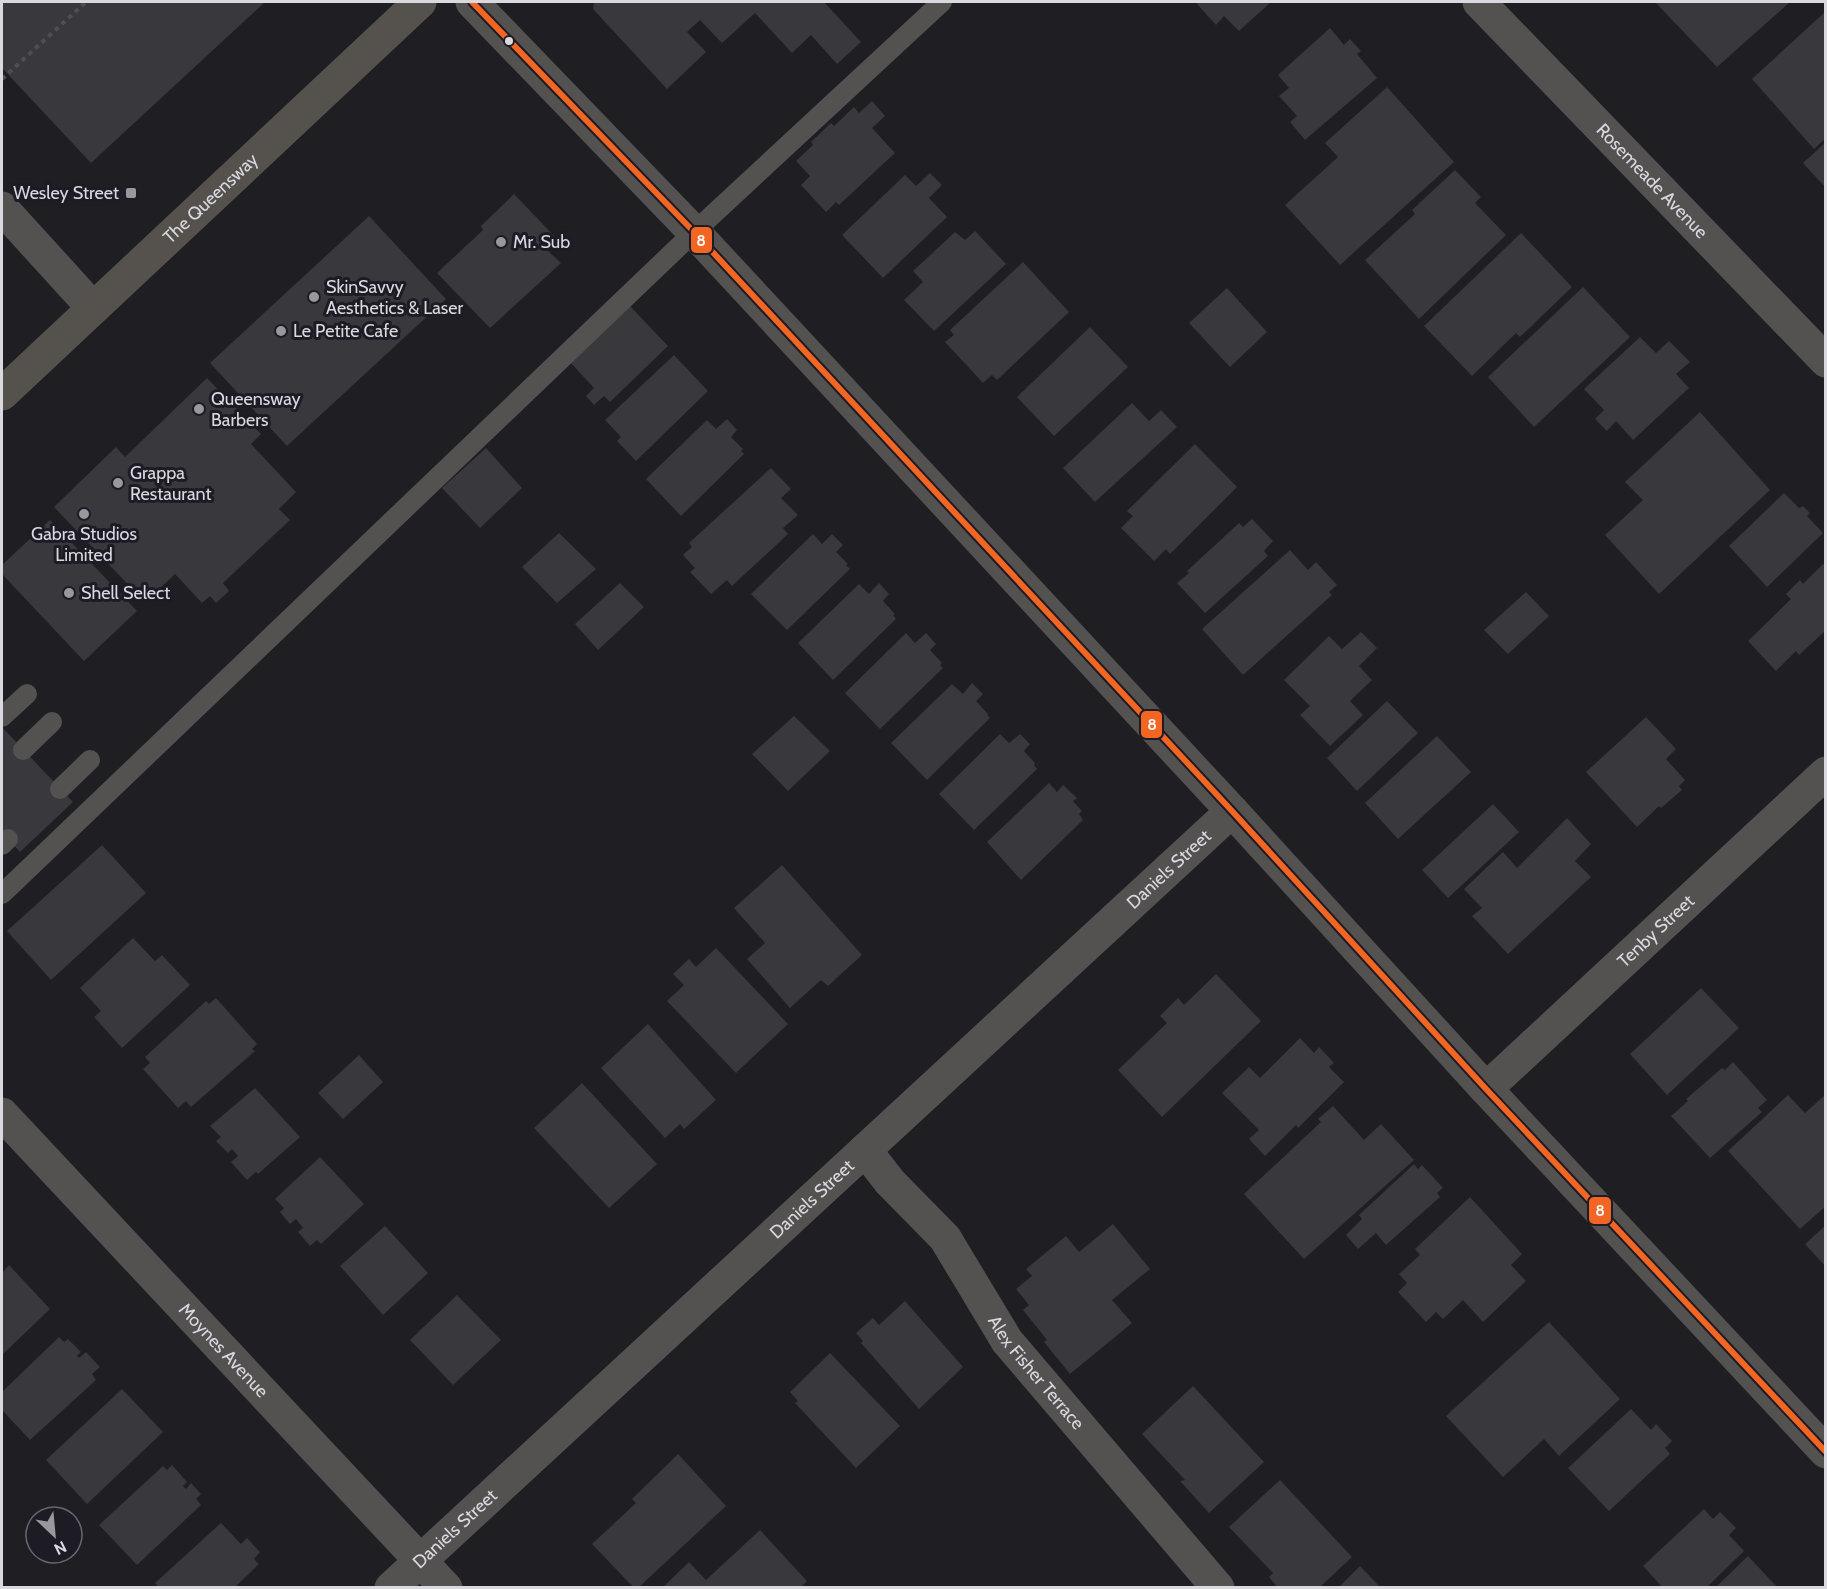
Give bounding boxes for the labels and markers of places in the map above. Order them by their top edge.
unlabelled marker [503,35,515,47]
place label: Wesley Street [13,182,119,204]
marker: Wesley Street [124,186,138,200]
place label: Mr. Sub [513,231,570,253]
marker: Mr. Sub [494,235,508,249]
place label: SkinSavvy Aesthetics & Laser [326,276,464,319]
marker: SkinSavvy Aesthetics & Laser [307,290,321,304]
place label: Le Petite Cafe [293,320,398,342]
marker: Le Petite Cafe [274,324,288,338]
place label: Queensway Barbers [211,388,301,431]
marker: Queensway Barbers [192,402,206,416]
place label: Grappa Restaurant [130,462,212,505]
marker: Grappa Restaurant [111,476,125,490]
marker: Gabra Studios Limited [77,507,91,521]
place label: Gabra Studios Limited [31,523,137,566]
place label: Shell Select [81,582,170,604]
marker: Shell Select [62,586,76,600]

